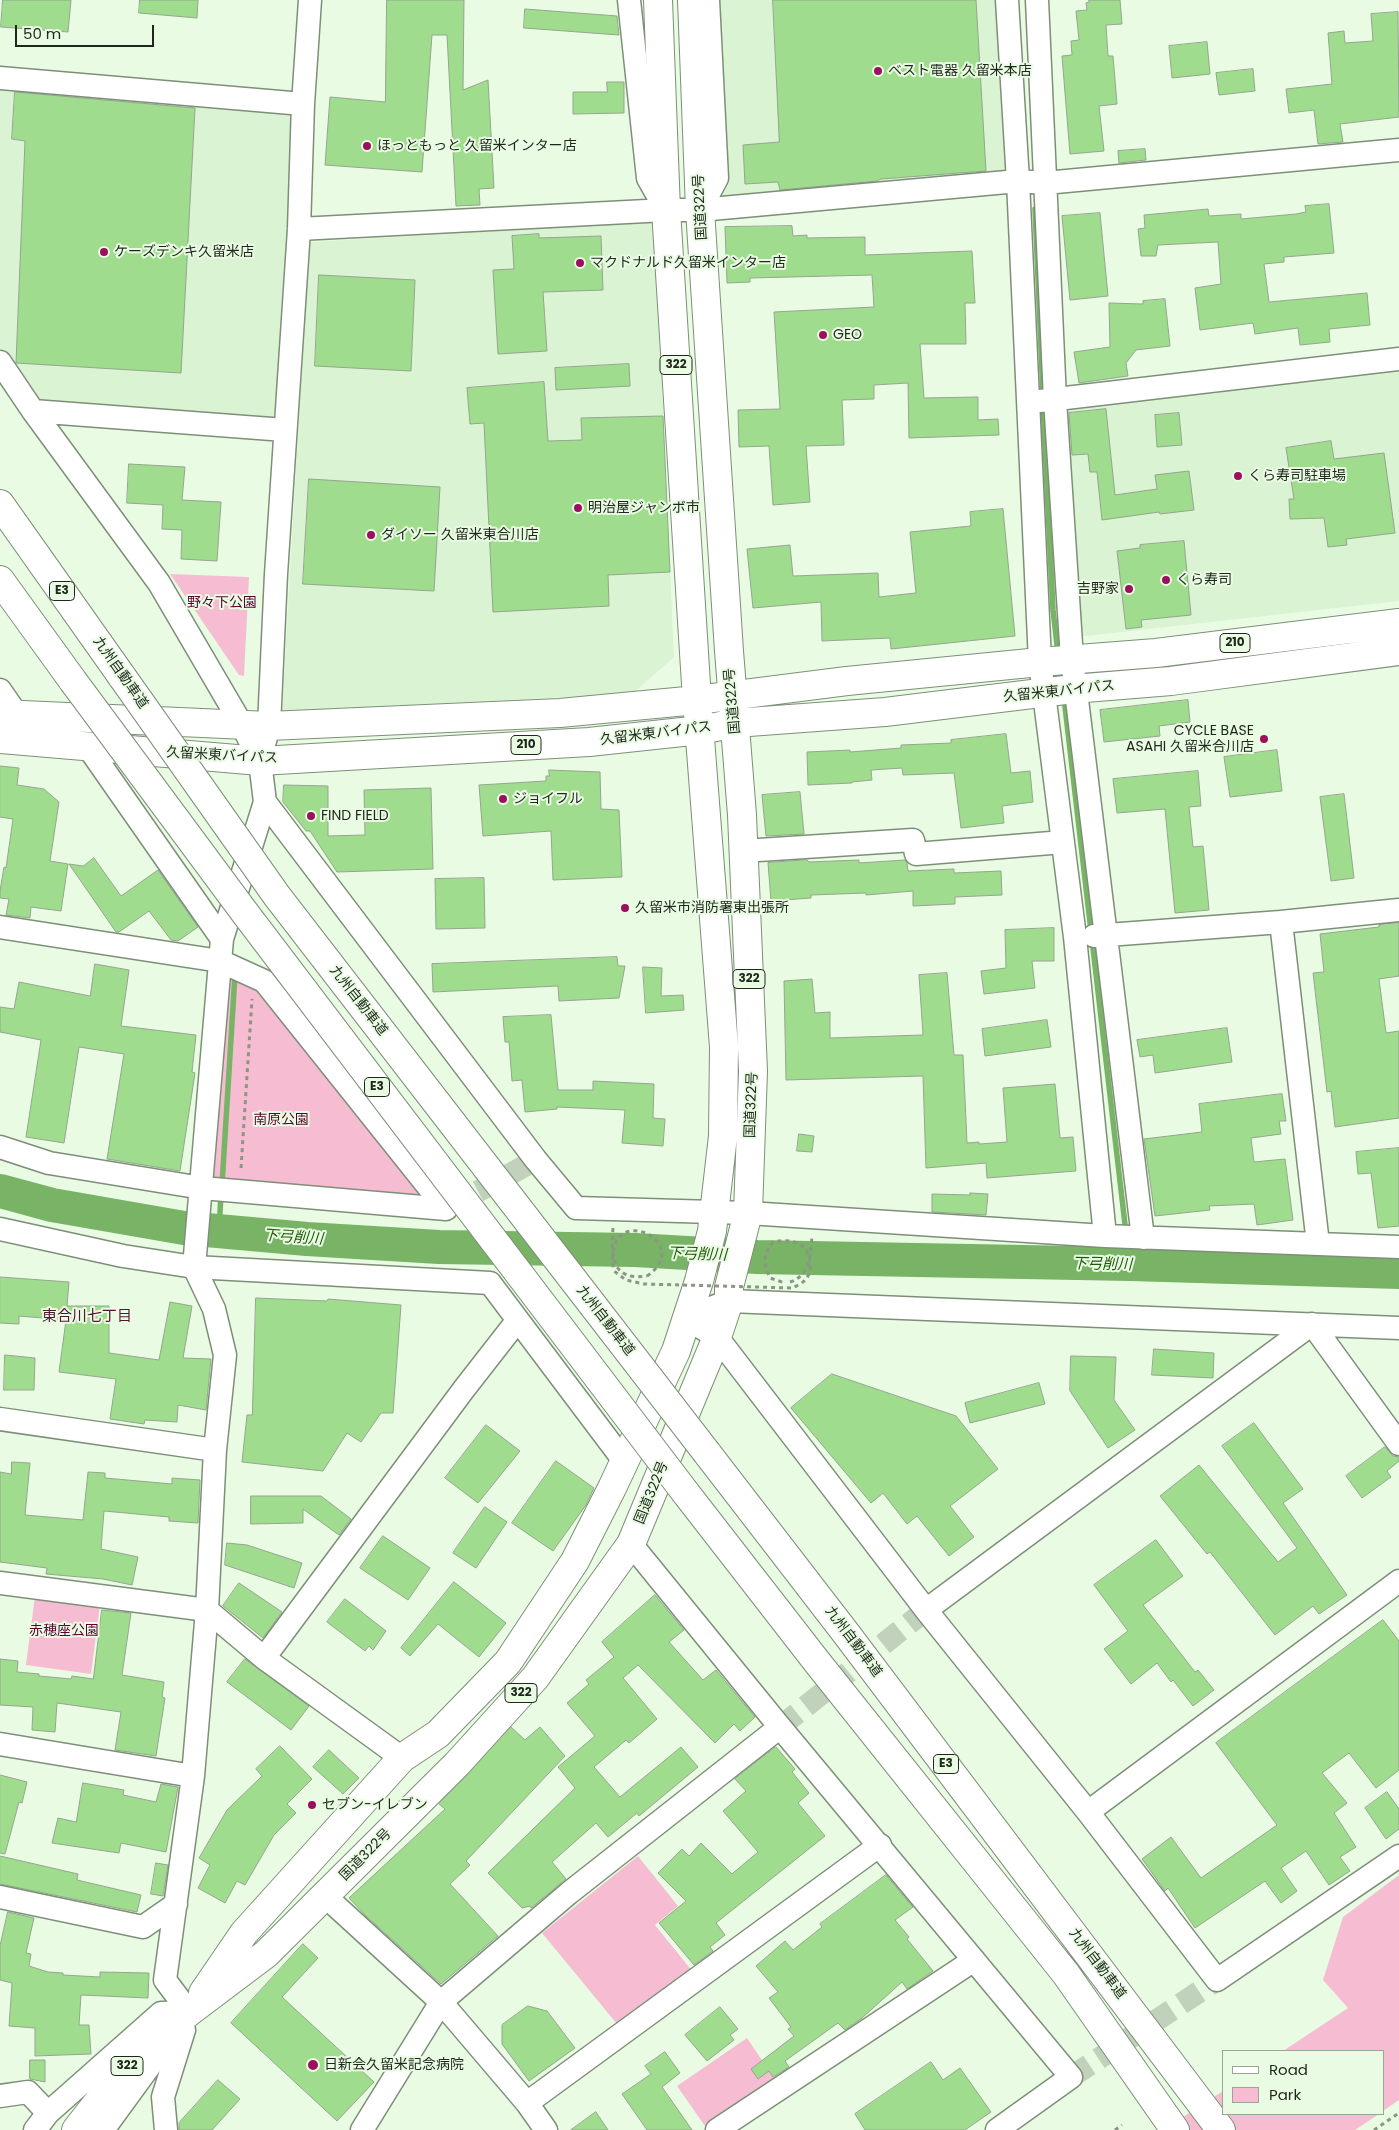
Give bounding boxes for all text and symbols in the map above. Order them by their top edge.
scale bar [18,15,156,47]
text: 50 m [23,23,61,44]
place label: ベスト電器 久留米本店 [888,63,1032,79]
marker: ベスト電器 久留米本店 [872,65,884,77]
place label: ほっともっと 久留米インター店 [377,138,577,154]
marker: ほっともっと 久留米インター店 [361,140,373,152]
street label: 国道322号 [691,173,711,241]
place label: ケーズデンキ久留米店 [114,244,254,260]
marker: ケーズデンキ久留米店 [98,246,110,258]
place label: マクドナルド久留米インター店 [590,255,786,271]
marker: マクドナルド久留米インター店 [574,257,586,269]
place label: GEO [833,327,862,343]
marker: GEO [817,329,829,341]
road number: 322 [660,356,692,374]
place label: くら寿司駐車場 [1248,468,1346,484]
marker: くら寿司駐車場 [1232,470,1244,482]
place label: 明治屋ジャンボ市 [588,500,700,516]
marker: 明治屋ジャンボ市 [572,502,584,514]
place label: ダイソー 久留米東合川店 [381,527,539,543]
marker: ダイソー 久留米東合川店 [365,529,377,541]
place label: くら寿司 [1176,572,1232,588]
marker: くら寿司 [1160,574,1172,586]
place label: 吉野家 [1077,581,1119,597]
road number: E3 [50,582,74,600]
marker: 吉野家 [1123,583,1135,595]
park label: 野々下公園 [187,595,257,611]
street label: 九州自動車道 [89,634,151,712]
road number: 210 [1220,634,1250,652]
street label: 国道322号 [722,667,744,735]
street label: 久留米東バイパス [1002,678,1116,706]
street label: 久留米東バイパス [599,719,713,749]
place label: CYCLE BASE ASAHI 久留米合川店 [1126,723,1254,756]
marker: CYCLE BASE ASAHI 久留米合川店 [1258,733,1270,745]
road number: 210 [511,736,541,754]
street label: 久留米東バイパス [166,745,278,767]
place label: ジョイフル [513,791,583,807]
marker: ジョイフル [497,793,509,805]
place label: FIND FIELD [321,808,389,824]
marker: FIND FIELD [305,810,317,822]
place label: 久留米市消防署東出張所 [635,900,789,916]
marker: 久留米市消防署東出張所 [619,902,631,914]
street label: 九州自動車道 [326,963,390,1039]
road number: 322 [733,970,765,989]
street label: 国道322号 [742,1072,762,1138]
road number: E3 [364,1078,390,1096]
park label: 南原公園 [253,1112,309,1128]
water label: 下弓削川 [262,1227,324,1249]
water label: 下弓削川 [667,1245,727,1265]
water label: 下弓削川 [1072,1255,1132,1275]
street label: 九州自動車道 [573,1283,637,1359]
district label: 東合川七丁目 [42,1308,132,1326]
street label: 国道322号 [632,1459,672,1527]
street label: 九州自動車道 [821,1603,885,1681]
park label: 赤穂座公園 [29,1623,99,1639]
road number: 322 [505,1684,537,1702]
road number: E3 [934,1755,958,1774]
place label: セブン-イレブン [322,1797,428,1813]
marker: セブン-イレブン [306,1799,318,1811]
street label: 国道322号 [337,1826,395,1884]
street label: 九州自動車道 [1065,1925,1129,2003]
legend [1222,2050,1384,2115]
road number: 322 [111,2056,143,2076]
place label: 日新会久留米記念病院 [324,2057,464,2073]
marker: 日新会久留米記念病院 [306,2058,320,2072]
text: Road [1269,2059,1308,2080]
text: Park [1269,2084,1301,2105]

